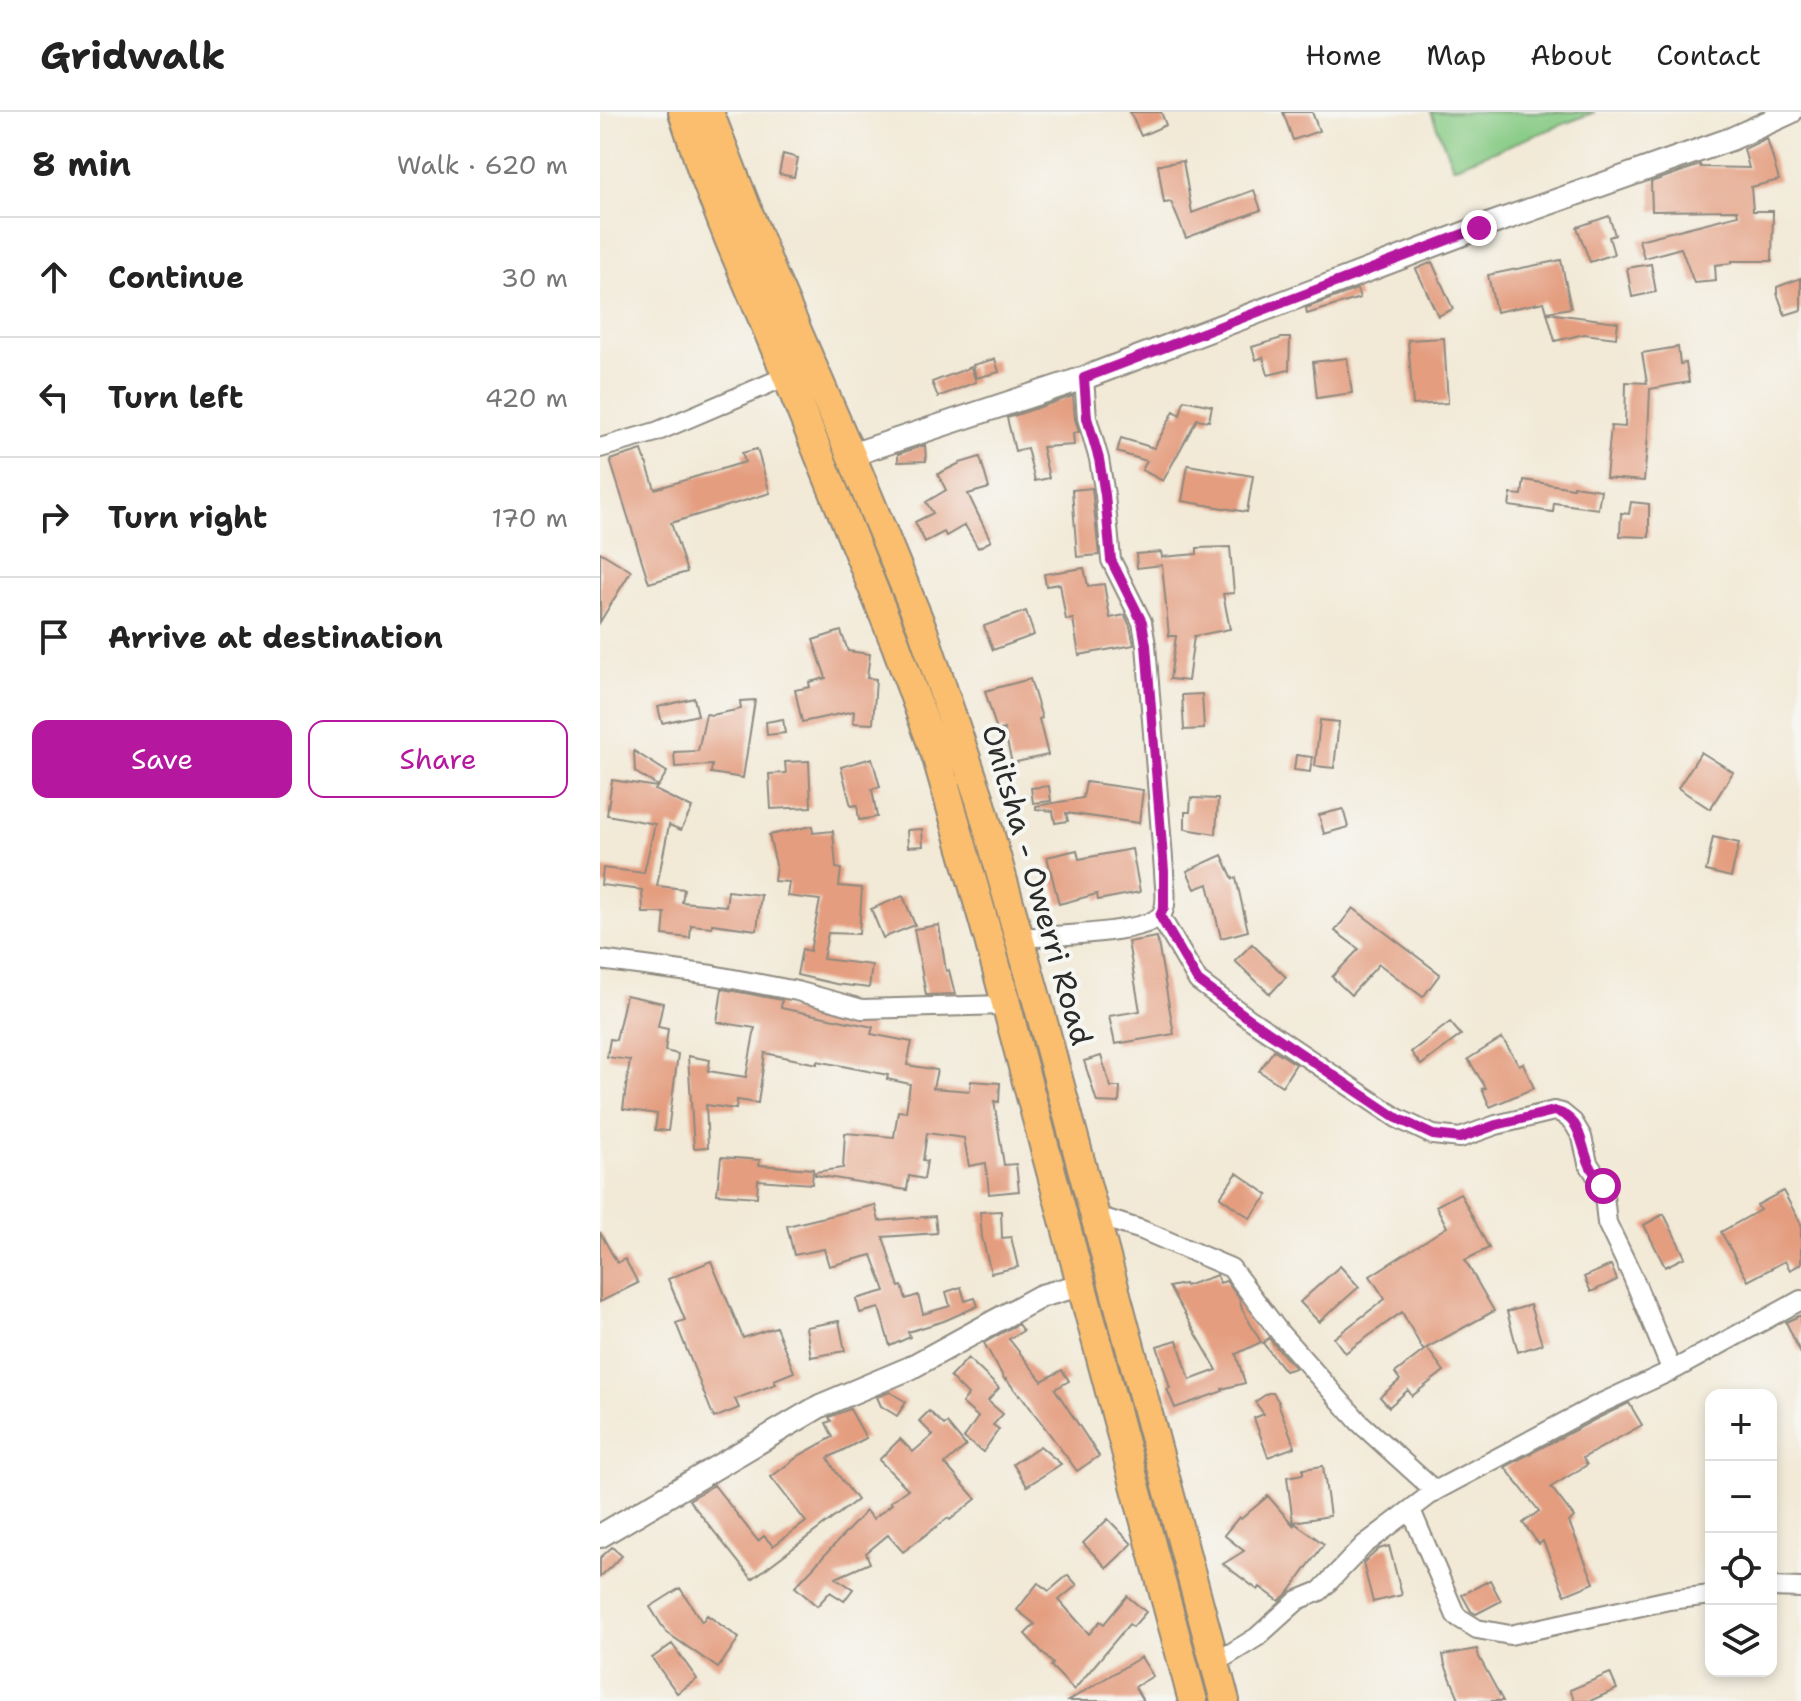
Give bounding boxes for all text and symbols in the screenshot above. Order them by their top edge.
text: Gridwalk [40,30,226,81]
text: Home [1305,36,1382,74]
text: Map [1426,36,1486,74]
text: About [1530,36,1612,74]
text: Contact [1656,36,1761,74]
text: 8 min [32,141,131,187]
text: Walk · 620 m [397,147,568,182]
route end [1461,210,1497,246]
icon: ahead [32,255,76,299]
text: Continue [108,257,244,298]
text: 30 m [501,260,568,295]
icon: left [32,375,76,419]
text: Turn left [108,377,243,418]
text: 420 m [485,380,568,415]
icon: right [32,495,76,539]
text: Turn right [108,497,267,538]
text: 170 m [491,500,568,535]
icon: arrive [32,615,76,659]
text: Arrive at destination [108,617,443,658]
button: Save [32,720,292,798]
button: Share [308,720,568,798]
street label: Onitsha - Owerri Road [972,720,1103,1050]
route start [1585,1168,1621,1204]
map controls [1705,1389,1777,1677]
button: + [1705,1389,1777,1461]
button: − [1705,1461,1777,1533]
button: locate [1705,1533,1777,1605]
button: layers [1705,1605,1777,1677]

